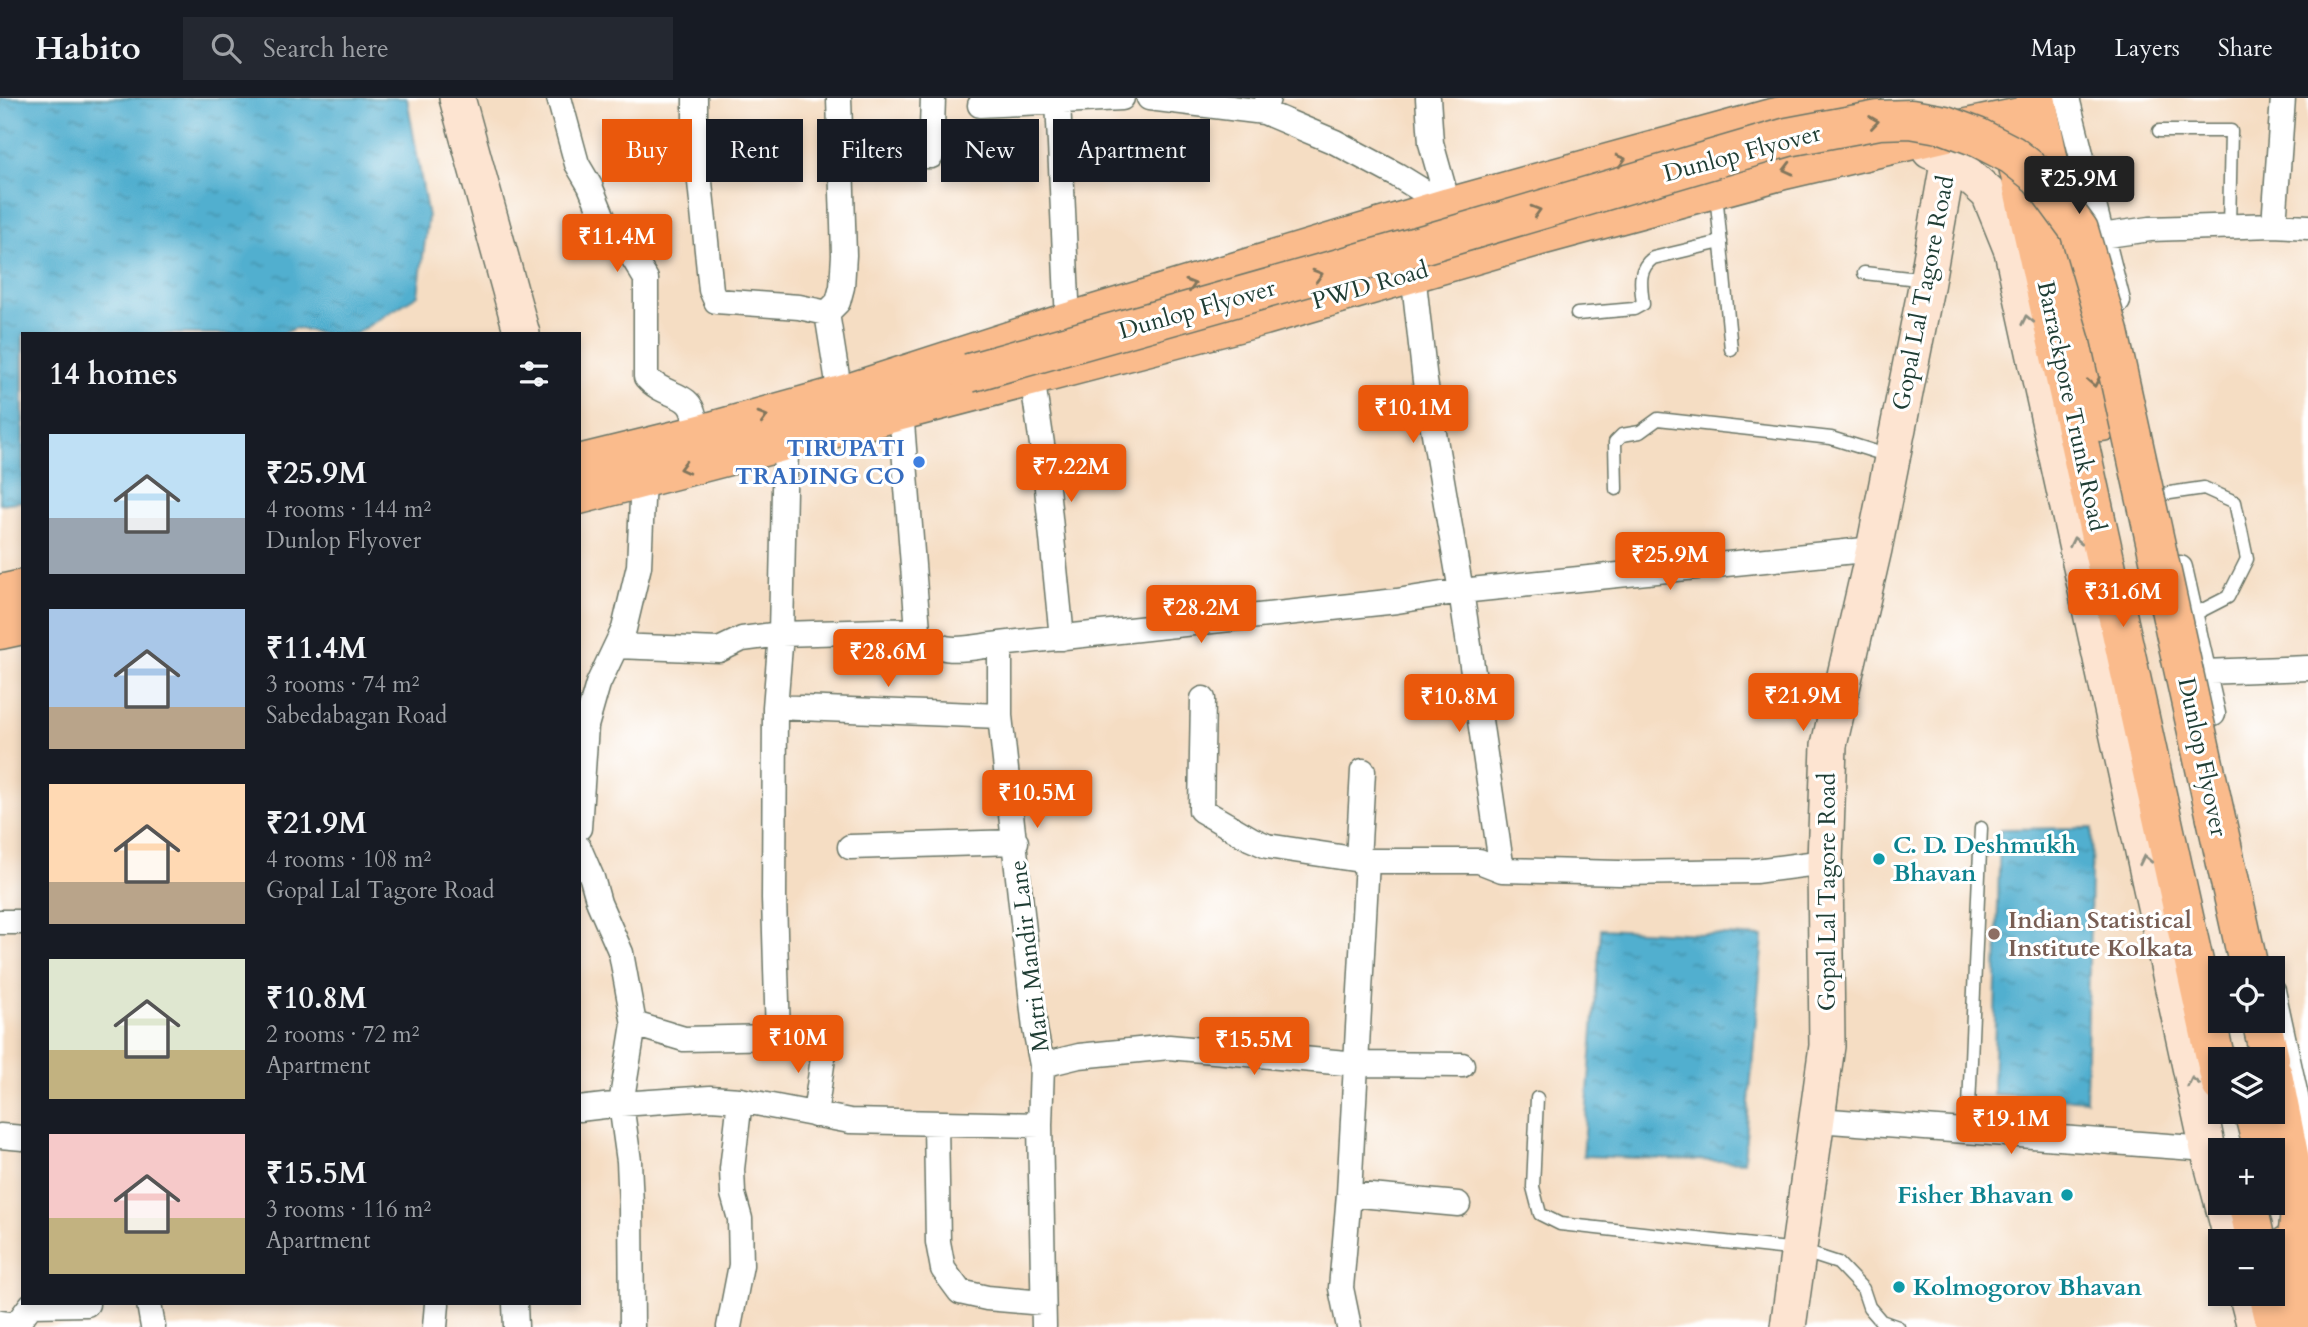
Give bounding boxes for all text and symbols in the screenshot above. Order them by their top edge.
search box [183,17,673,80]
text: Habito [35,26,141,71]
icon: search [207,29,245,67]
text: Search here [263,31,389,66]
text: Map [2031,32,2077,65]
text: Layers [2115,32,2180,65]
text: Share [2218,32,2273,65]
one-way arrow [1868,114,1880,129]
street label: Dunlop Flyover [1660,117,1825,190]
chip: Buy [602,119,692,182]
chip: Rent [706,119,803,182]
chip: Filters [817,119,927,182]
chip: New [941,119,1039,182]
chip: Apartment [1053,119,1210,182]
one-way arrow [1615,154,1627,168]
pin: ₹25.9M [2022,156,2136,216]
one-way arrow [1783,161,1795,175]
text: ₹25.9M [2040,163,2118,194]
street label: Gopal Lal Tagore Road [1885,173,1962,413]
one-way arrow [1530,205,1542,220]
pin: ₹11.4M [560,214,674,274]
text: ₹11.4M [578,221,656,252]
street label: PWD Road [1308,253,1432,318]
one-way arrow [1312,268,1324,283]
street label: Dunlop Flyover [1115,271,1280,348]
one-way arrow [1185,278,1197,293]
street label: Barrackpore Trunk Road [2029,278,2114,535]
one-way arrow [2021,314,2035,326]
text: 14 homes [49,354,178,395]
icon: filters [515,355,553,393]
one-way arrow [2086,376,2101,388]
pin: ₹10.1M [1356,386,1470,445]
text: ₹10.1M [1374,392,1452,423]
one-way arrow [757,411,769,425]
place label: TIRUPATI TRADING CO [735,432,905,493]
pin: ₹7.22M [1014,444,1128,504]
text: ₹7.22M [1032,451,1110,482]
text: ₹25.9M [266,453,367,494]
marker: TIRUPATI TRADING CO [911,454,927,470]
one-way arrow [678,460,690,474]
icon: home [105,462,189,546]
text: 4 rooms · 144 m² [266,494,431,525]
text: Dunlop Flyover [266,525,421,556]
pin: ₹25.9M [1613,532,1727,592]
one-way arrow [2069,536,2084,548]
text: ₹25.9M [1631,539,1709,570]
pin: ₹31.6M [2066,570,2180,629]
text: ₹31.6M [2084,576,2162,607]
pin: ₹28.2M [1144,586,1258,645]
text: ₹28.2M [1162,592,1240,623]
text: ₹11.4M [266,628,367,669]
pin: ₹28.6M [831,630,945,689]
text: ₹28.6M [849,636,927,667]
icon: home [105,637,189,721]
text: 3 rooms · 74 m² [266,669,419,700]
pin: ₹10.8M [1402,674,1516,734]
pin: ₹21.9M [1746,674,1860,733]
street label: Dunlop Flyover [2170,675,2236,840]
text: ₹21.9M [1764,680,1842,711]
text: ₹10.8M [1420,681,1498,712]
text: Sabedabagan Road [266,700,447,731]
pin: ₹10.5M [980,770,1094,830]
street label: Gopal Lal Tagore Road [1811,773,1844,1011]
text: ₹10.5M [998,777,1076,808]
text: ₹21.9M [266,803,367,844]
icon: home [105,812,189,896]
place label: C. D. Deshmukh Bhavan [1893,829,2076,890]
text: 4 rooms · 108 m² [266,844,431,875]
marker: C. D. Deshmukh Bhavan [1871,851,1887,867]
one-way arrow [2138,854,2153,866]
street label: Matri Mandir Lane [1001,858,1058,1054]
text: Gopal Lal Tagore Road [266,875,494,906]
place label: Indian Statistical Institute Kolkata [2008,904,2193,965]
marker: Indian Statistical Institute Kolkata [1986,926,2002,942]
map controls [2208,956,2285,1306]
button: locate [2208,956,2285,1033]
text: ₹10.8M [266,978,367,1019]
icon: home [105,987,189,1071]
pin: ₹10M [757,1016,839,1075]
pin: ₹15.5M [1197,1018,1311,1077]
text: 2 rooms · 72 m² [266,1019,419,1050]
text: ₹10M [768,1022,828,1053]
text: ₹15.5M [1215,1024,1293,1055]
button: layers [2208,1047,2285,1124]
text: Apartment [266,1050,370,1081]
one-way arrow [2187,1076,2201,1088]
pin: ₹19.1M [1954,1096,2068,1156]
text: ₹19.1M [1972,1103,2050,1134]
button: + [2208,1138,2285,1215]
text: ₹15.5M [266,1153,367,1194]
icon: home [105,1162,189,1246]
place label: Fisher Bhavan [1897,1179,2054,1212]
marker: Fisher Bhavan [2059,1187,2075,1203]
text: 3 rooms · 116 m² [266,1194,431,1225]
text: Apartment [266,1225,370,1256]
button: − [2208,1229,2285,1306]
place label: Kolmogorov Bhavan [1913,1271,2142,1304]
marker: Kolmogorov Bhavan [1891,1279,1907,1295]

